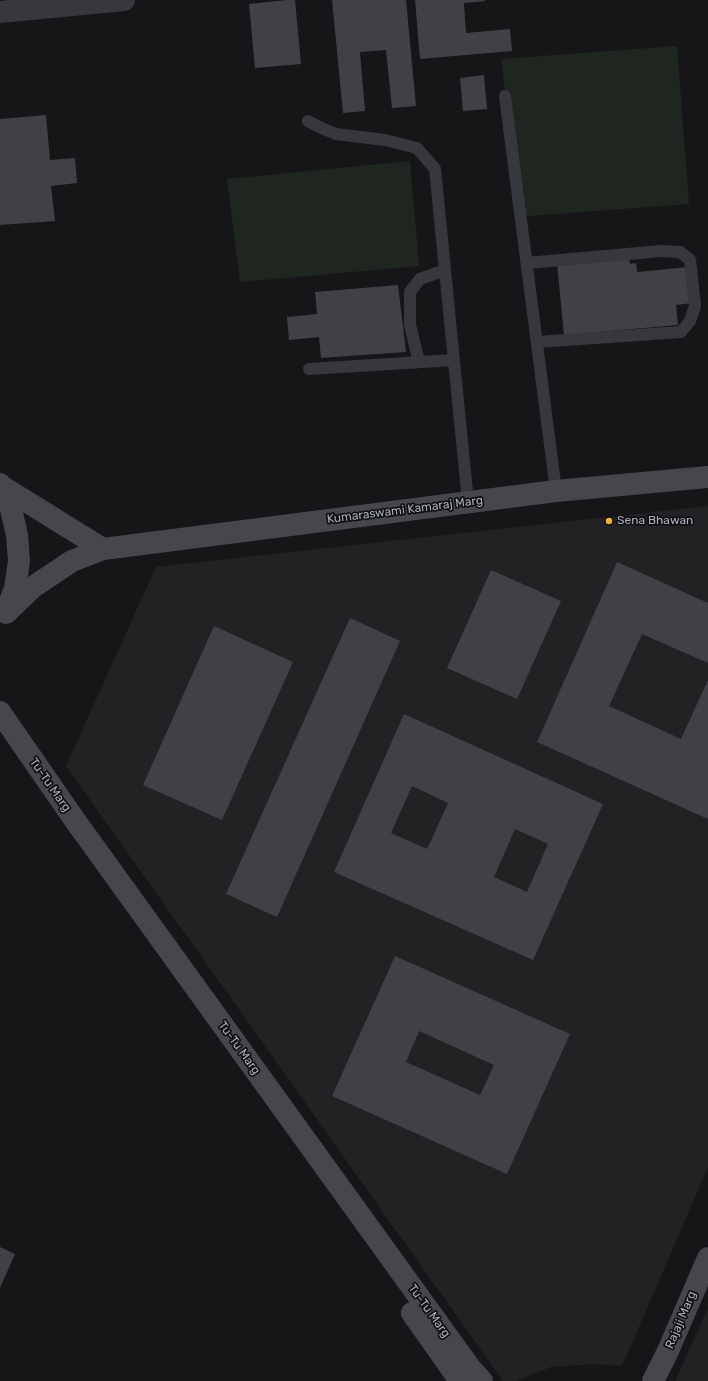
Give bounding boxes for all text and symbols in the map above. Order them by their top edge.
street label: Kumaraswami Kamaraj Marg [326,493,484,527]
place label: Sena Bhawan [617,514,693,528]
marker: Sena Bhawan [604,516,614,526]
street label: Tu-Tu Marg [26,755,74,815]
street label: Tu-Tu Marg [215,1019,263,1077]
street label: Tu-Tu Marg [405,1282,453,1340]
street label: Rajaji Marg [662,1289,700,1351]

